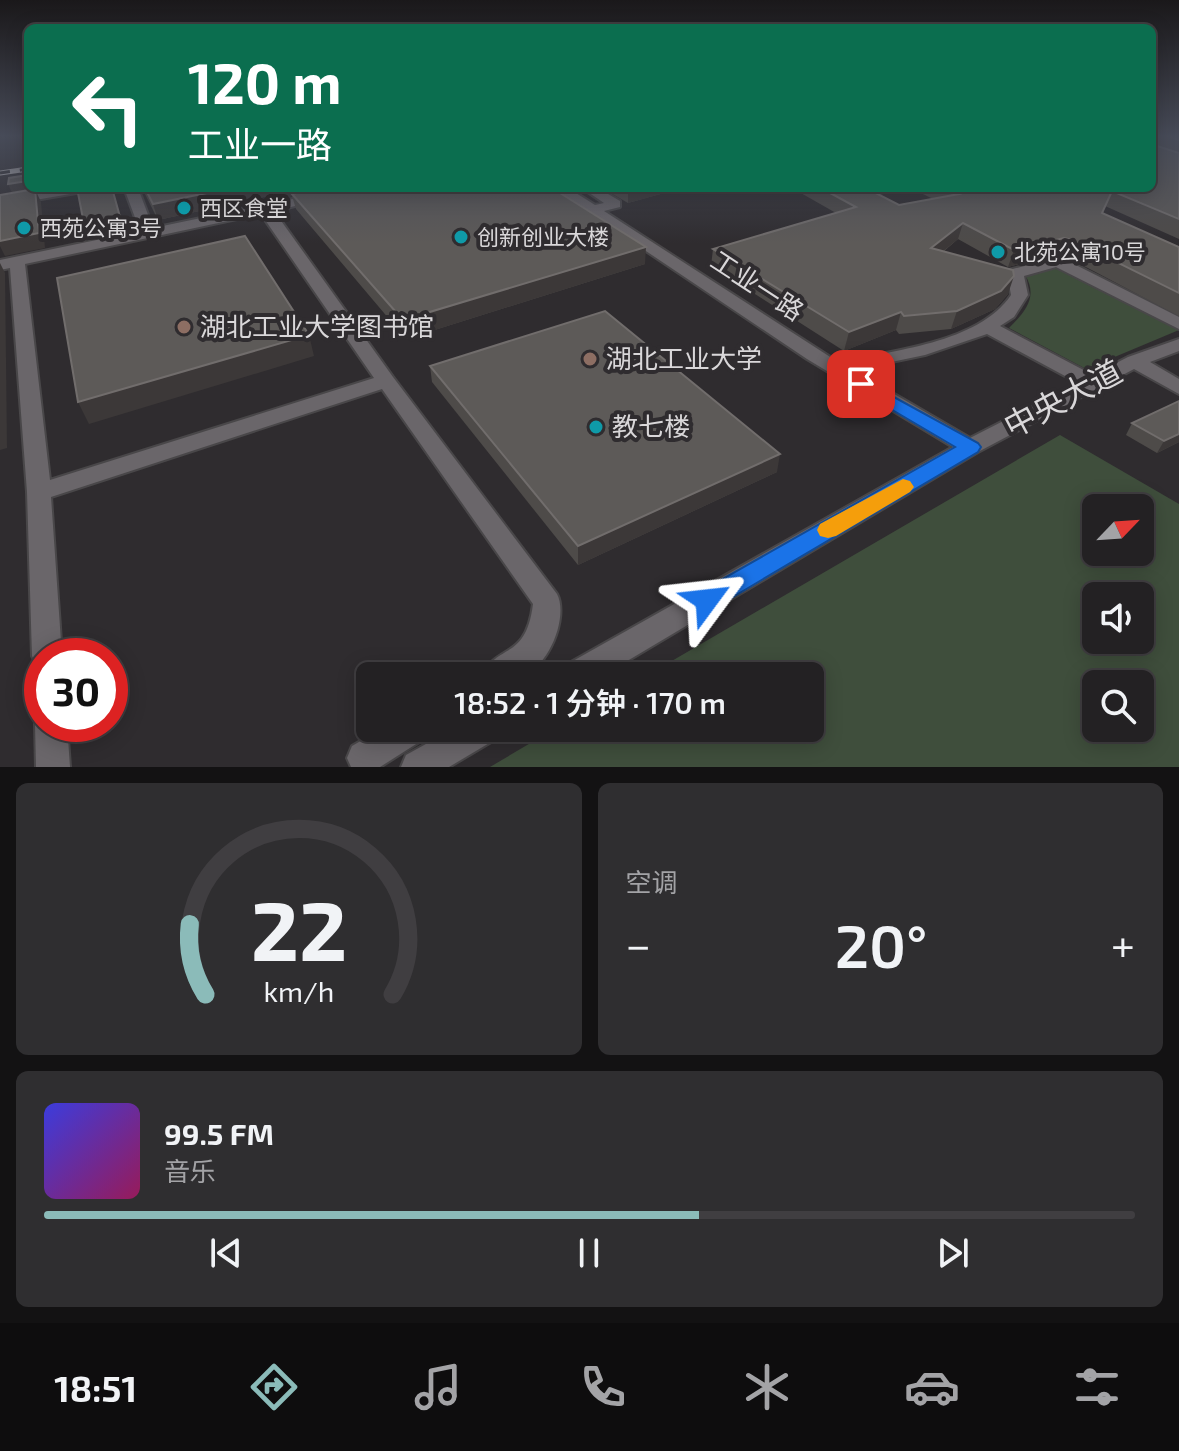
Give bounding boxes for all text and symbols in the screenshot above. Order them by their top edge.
text: 120 m [188,48,342,115]
icon: left [56,56,160,160]
text: 工业一路 [188,122,332,165]
place label: 西区食堂 [200,194,288,220]
marker: 西区食堂 [175,199,193,217]
place label: 西苑公寓3号 [40,214,162,240]
marker: 西苑公寓3号 [15,219,33,237]
place label: 创新创业大楼 [477,223,609,249]
marker: 创新创业大楼 [452,228,470,246]
place label: 北苑公寓10号 [1014,238,1146,264]
street label: 工业一路 [706,243,810,326]
marker: 北苑公寓10号 [989,243,1007,261]
place label: 湖北工业大学图书馆 [200,310,434,341]
marker: 湖北工业大学图书馆 [175,318,193,336]
place label: 湖北工业大学 [606,342,762,373]
marker: 湖北工业大学 [581,350,599,368]
pin [827,350,895,418]
street label: 中央大道 [997,350,1127,444]
icon: arrive [839,362,883,406]
place label: 教七楼 [612,410,690,441]
marker: 教七楼 [587,418,605,436]
north arrow [1082,494,1154,566]
map controls [1082,494,1154,742]
position arrow [665,558,749,642]
button: sound [1082,582,1154,654]
speed limit sign: 30 [24,638,128,742]
button: search [1082,670,1154,742]
text: 18:52 · 1 分钟 · 170 m [454,684,726,720]
text: 空调 [626,866,678,897]
text: 22 [250,878,347,978]
text: 20° [835,908,927,980]
text: − [626,917,651,970]
text: + [1111,917,1135,970]
text: km/h [263,973,334,1008]
text: 99.5 FM [164,1115,274,1151]
text: 音乐 [164,1155,216,1186]
icon: previous [204,1231,248,1275]
icon: pause [567,1231,611,1275]
icon: next [931,1231,975,1275]
icon: directions [246,1359,302,1415]
icon: music [410,1359,466,1415]
icon: phone [575,1359,631,1415]
icon: climate [739,1359,795,1415]
icon: car [904,1359,960,1415]
icon: filters [1069,1359,1125,1415]
text: 18:51 [54,1366,137,1409]

